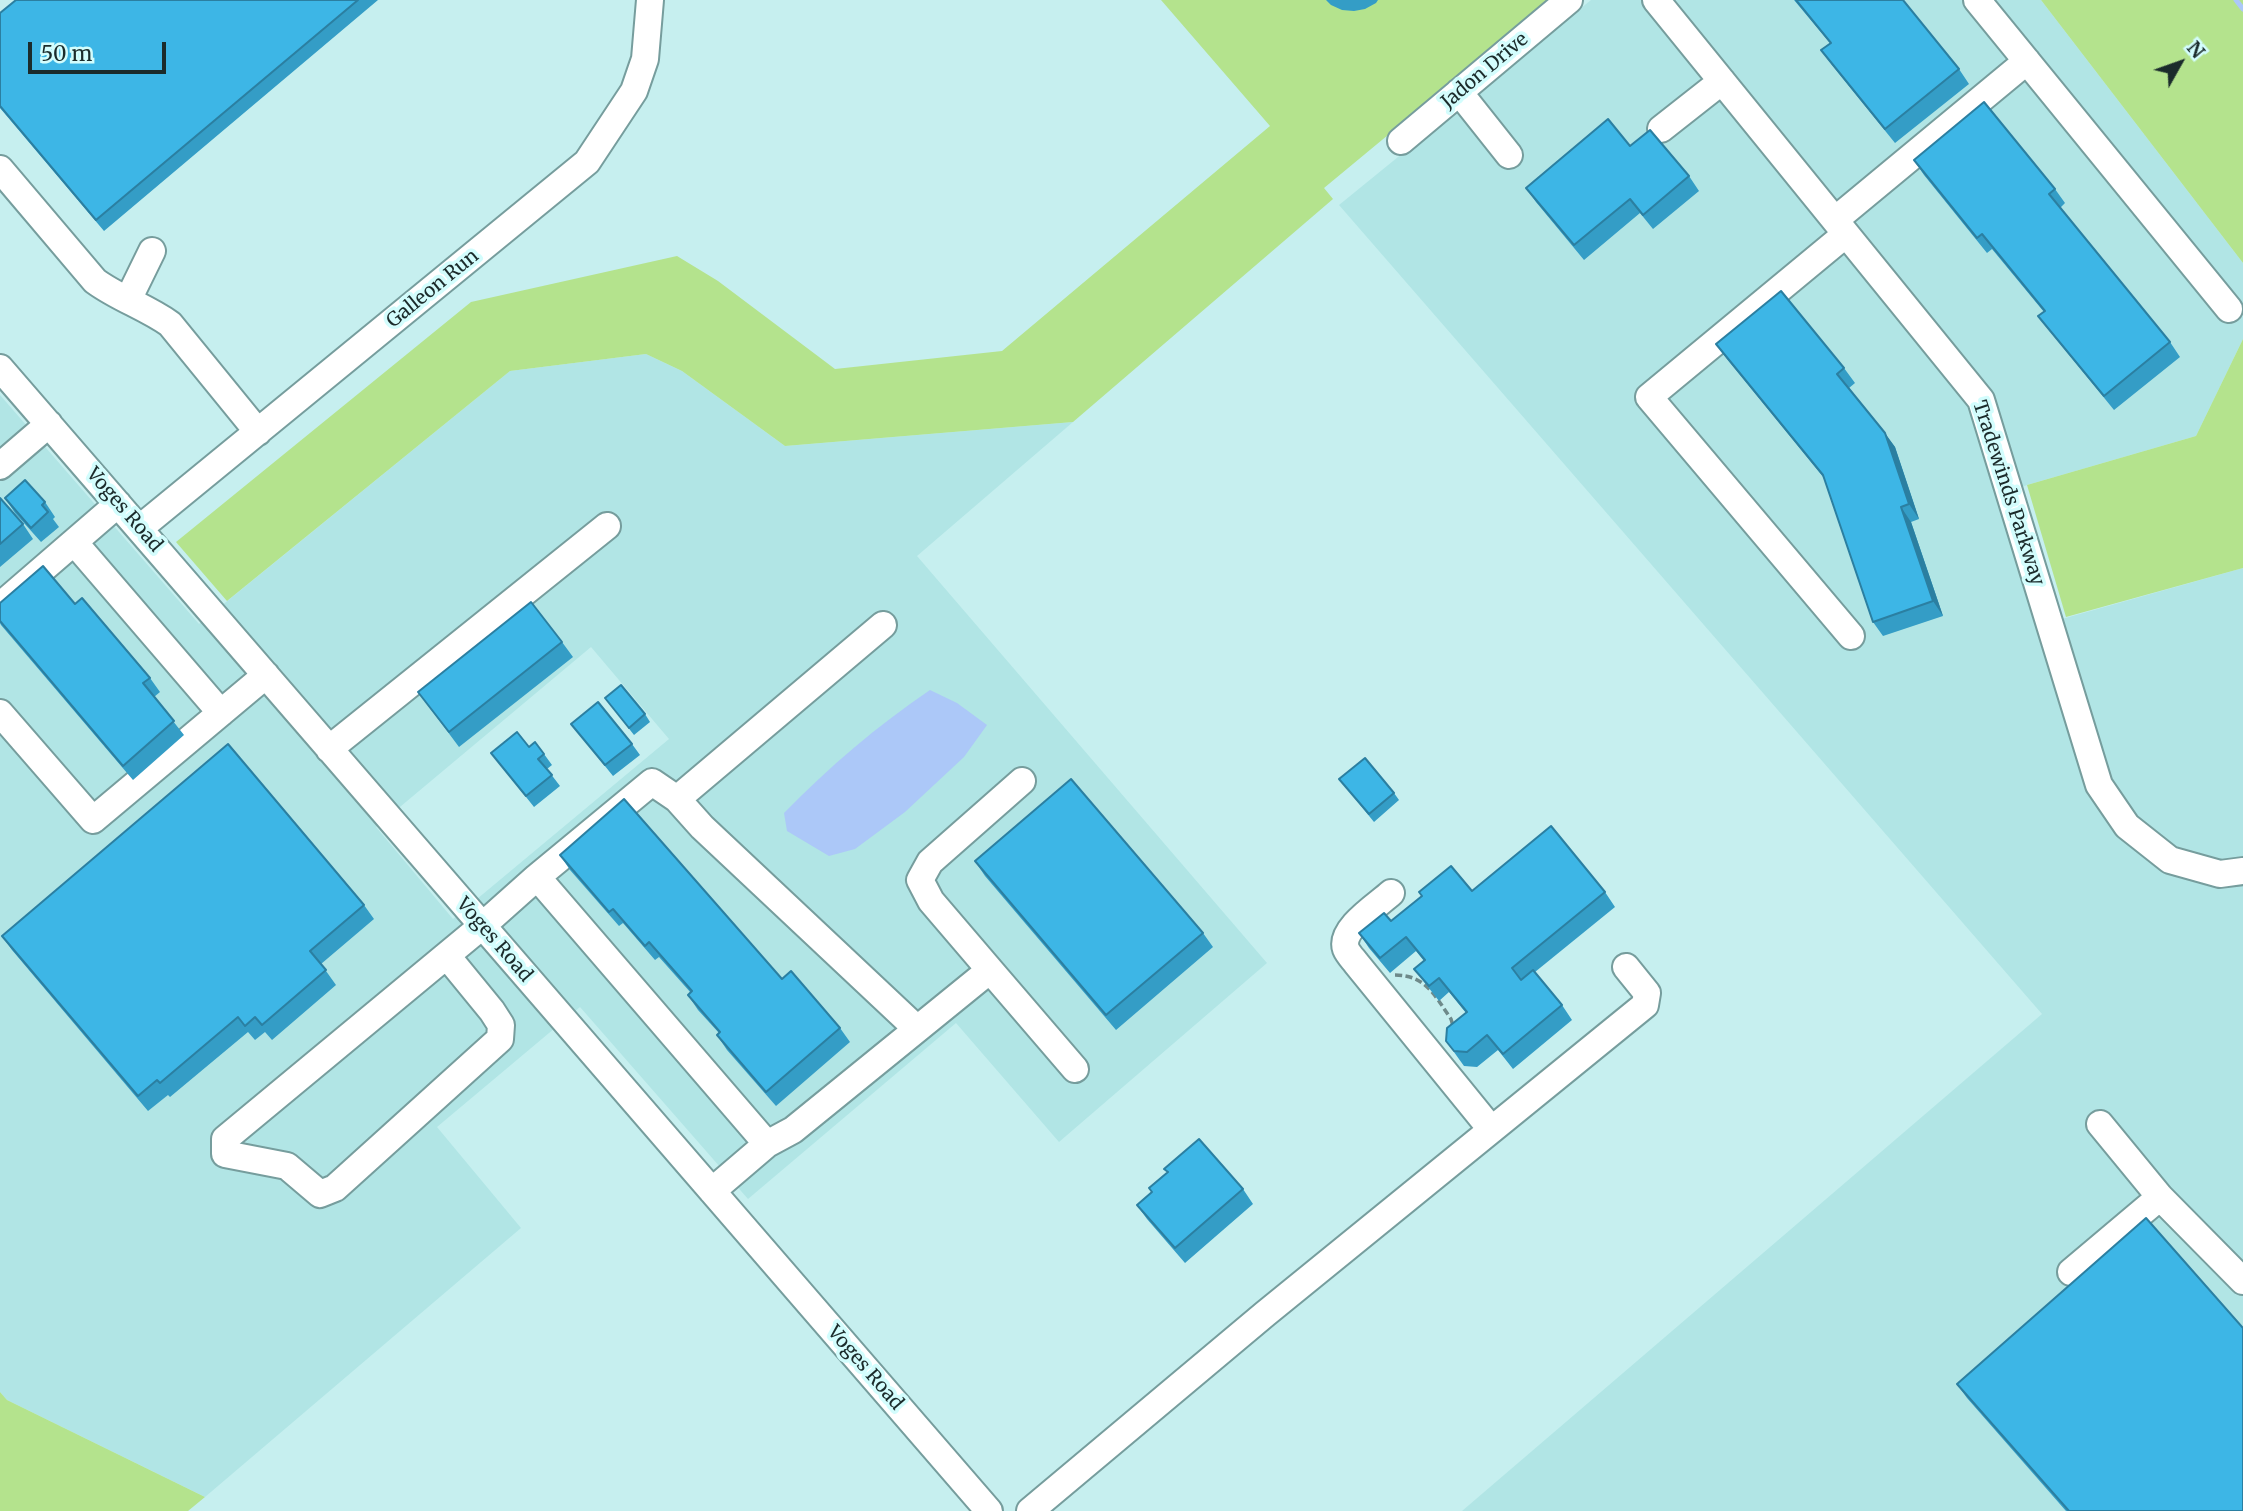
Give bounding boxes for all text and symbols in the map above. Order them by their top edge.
scale bar [32,28,170,72]
street label: Jadon Drive [1437,28,1533,114]
north arrow [2145,28,2215,98]
text: N [2182,36,2210,63]
text: 50 m [41,40,92,67]
street label: Galleon Run [382,245,484,333]
street label: Tradewinds Parkway [1967,398,2049,588]
street label: Voges Road [81,463,167,557]
street label: Voges Road [451,893,537,987]
street label: Voges Road [822,1321,908,1415]

